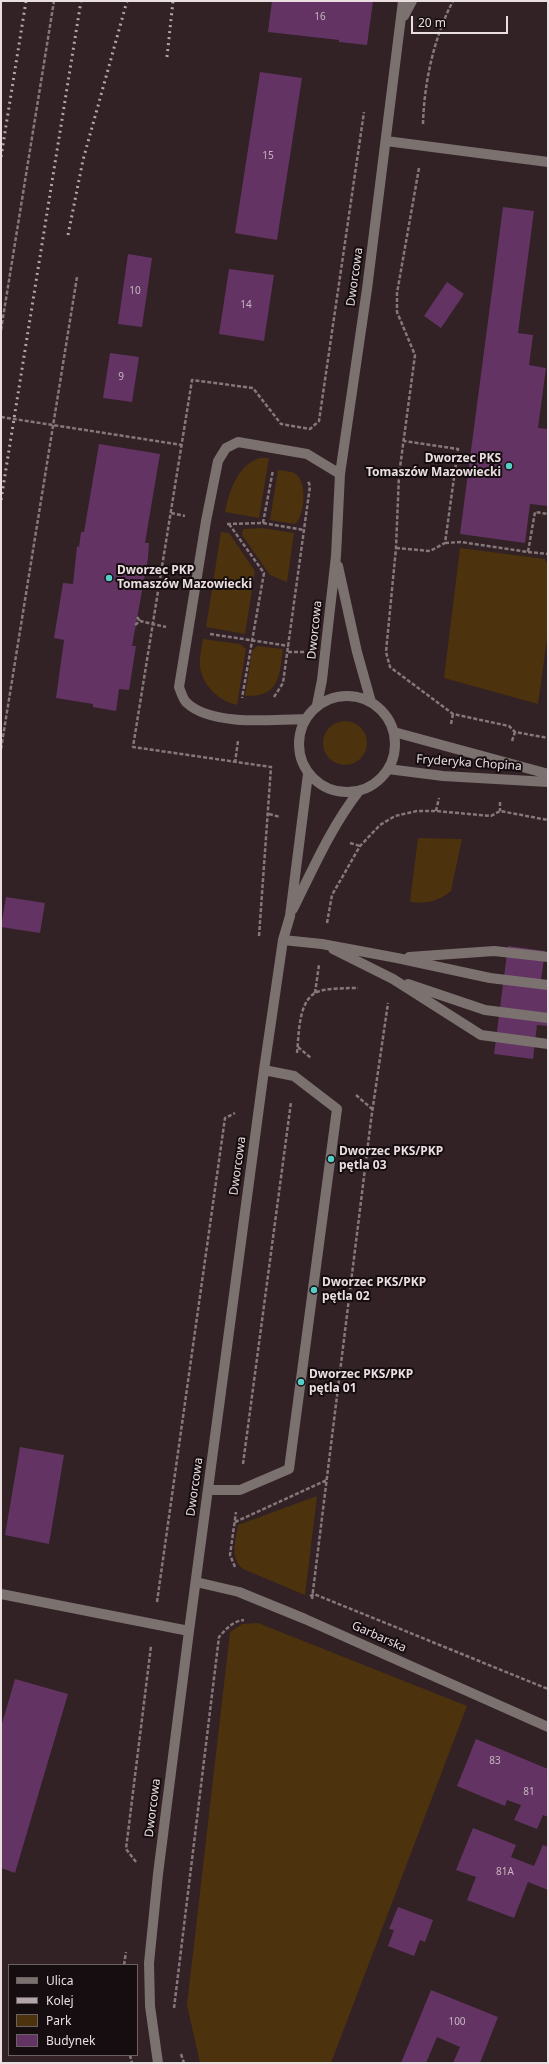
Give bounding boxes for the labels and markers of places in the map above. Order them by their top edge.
place label: Dworzec PKS Tomaszów Mazowiecki [366,452,501,480]
marker: Dworzec PKS Tomaszów Mazowiecki [504,461,514,471]
place label: Dworzec PKP Tomaszów Mazowiecki [117,564,252,592]
marker: Dworzec PKP Tomaszów Mazowiecki [104,573,114,583]
place label: Dworzec PKS/PKP pętla 03 [339,1145,443,1173]
marker: Dworzec PKS/PKP pętla 03 [326,1154,336,1164]
place label: Dworzec PKS/PKP pętla 02 [322,1276,426,1304]
marker: Dworzec PKS/PKP pętla 02 [309,1285,319,1295]
place label: Dworzec PKS/PKP pętla 01 [309,1368,413,1396]
marker: Dworzec PKS/PKP pętla 01 [296,1377,306,1387]

